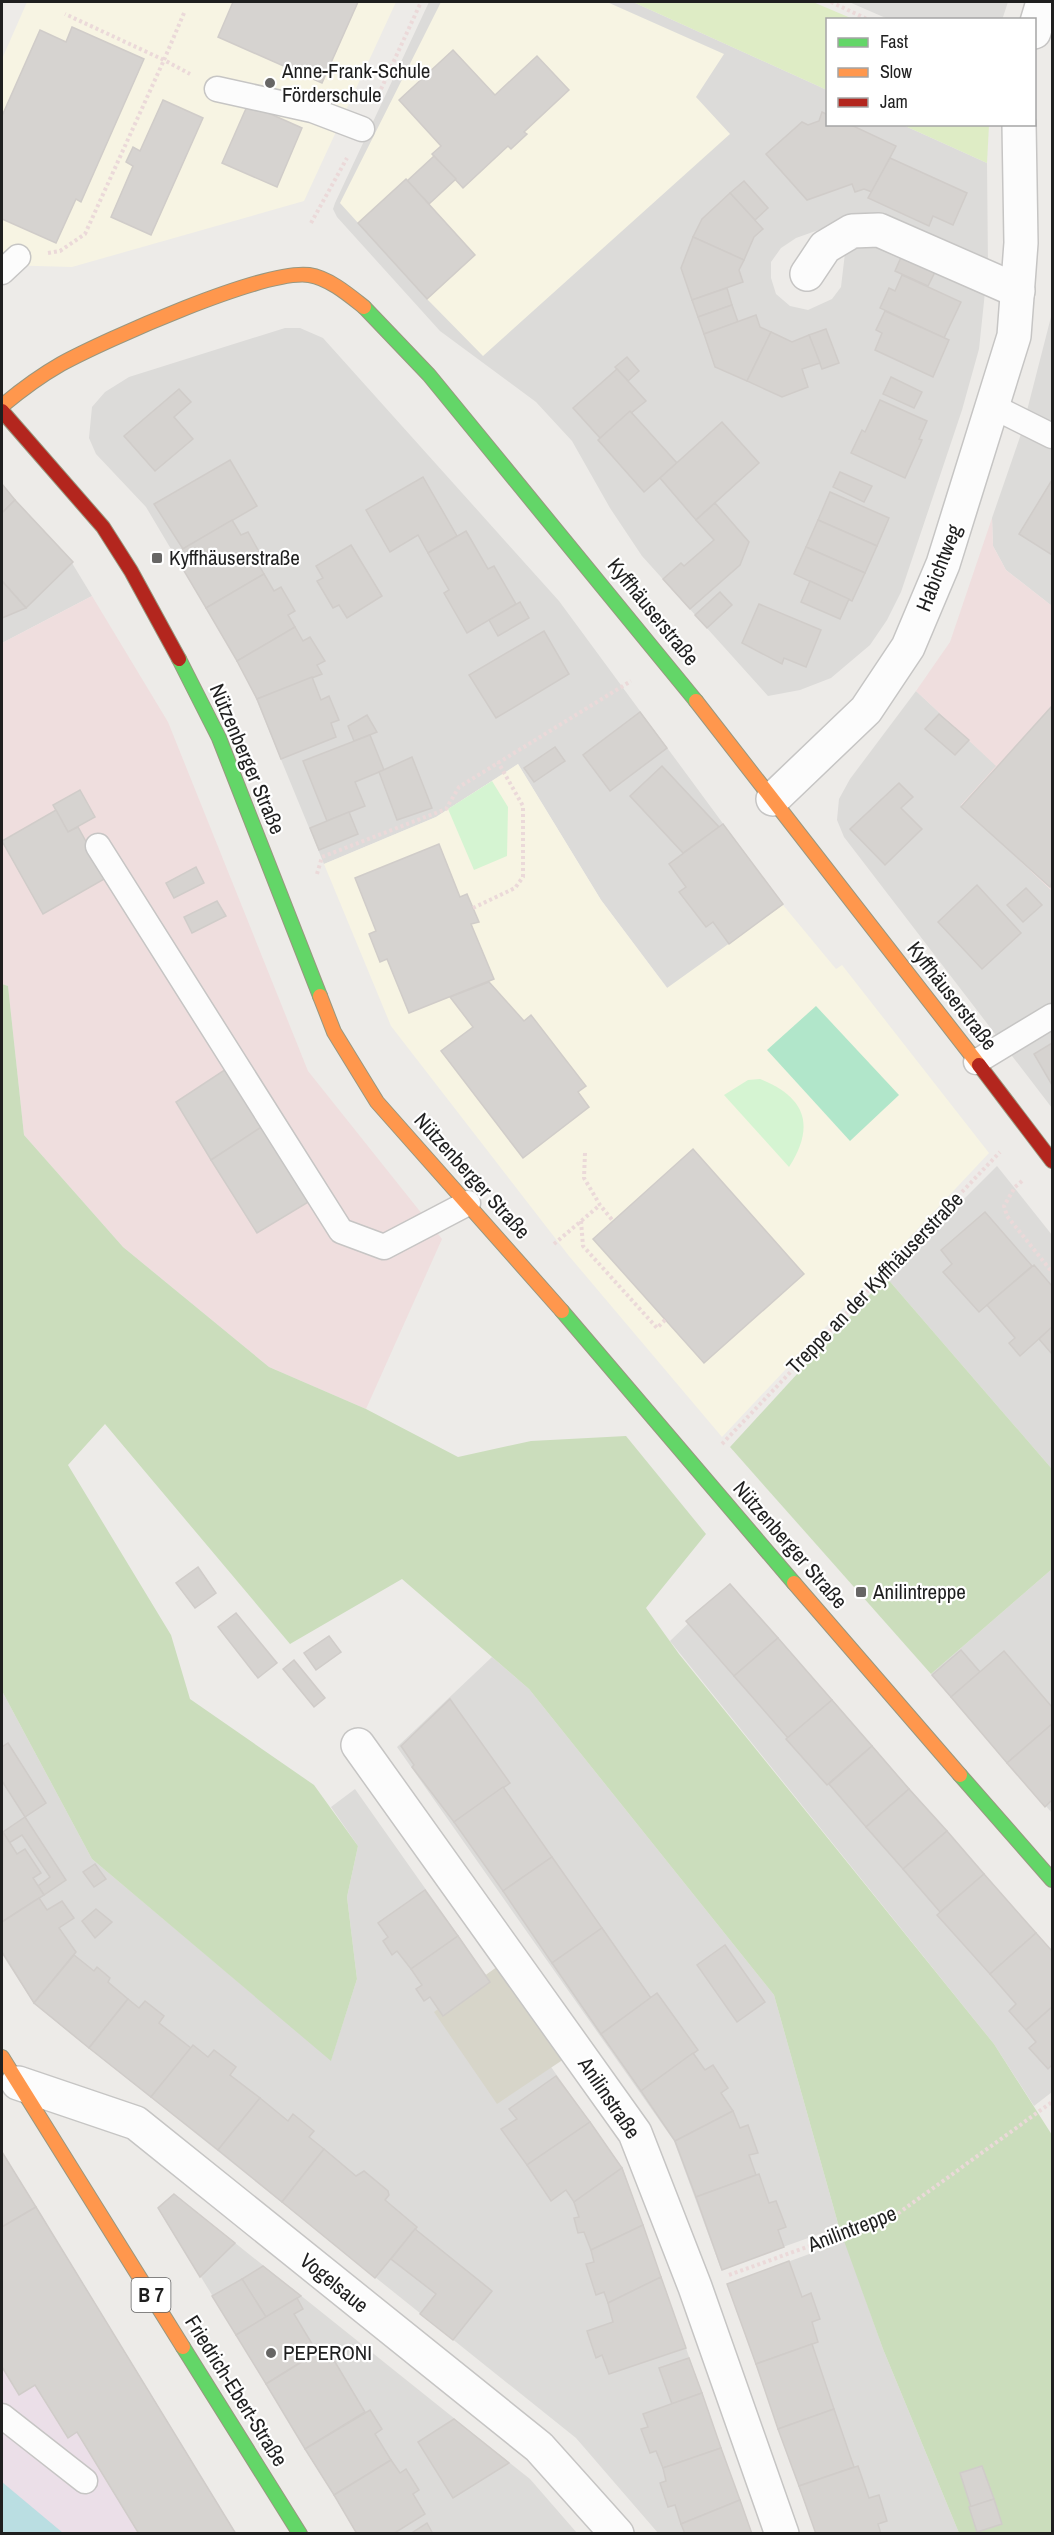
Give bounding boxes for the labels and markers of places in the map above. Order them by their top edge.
place label: Anne-Frank-Schule Förderschule [281,56,430,109]
marker: Anne-Frank-Schule Förderschule [263,76,277,90]
place label: Kyffhäuserstraße [169,543,300,572]
marker: Kyffhäuserstraße [150,551,164,565]
place label: Anilintreppe [872,1577,966,1606]
marker: Anilintreppe [854,1585,868,1599]
place label: PEPERONI [283,2338,372,2367]
marker: PEPERONI [264,2346,278,2360]

